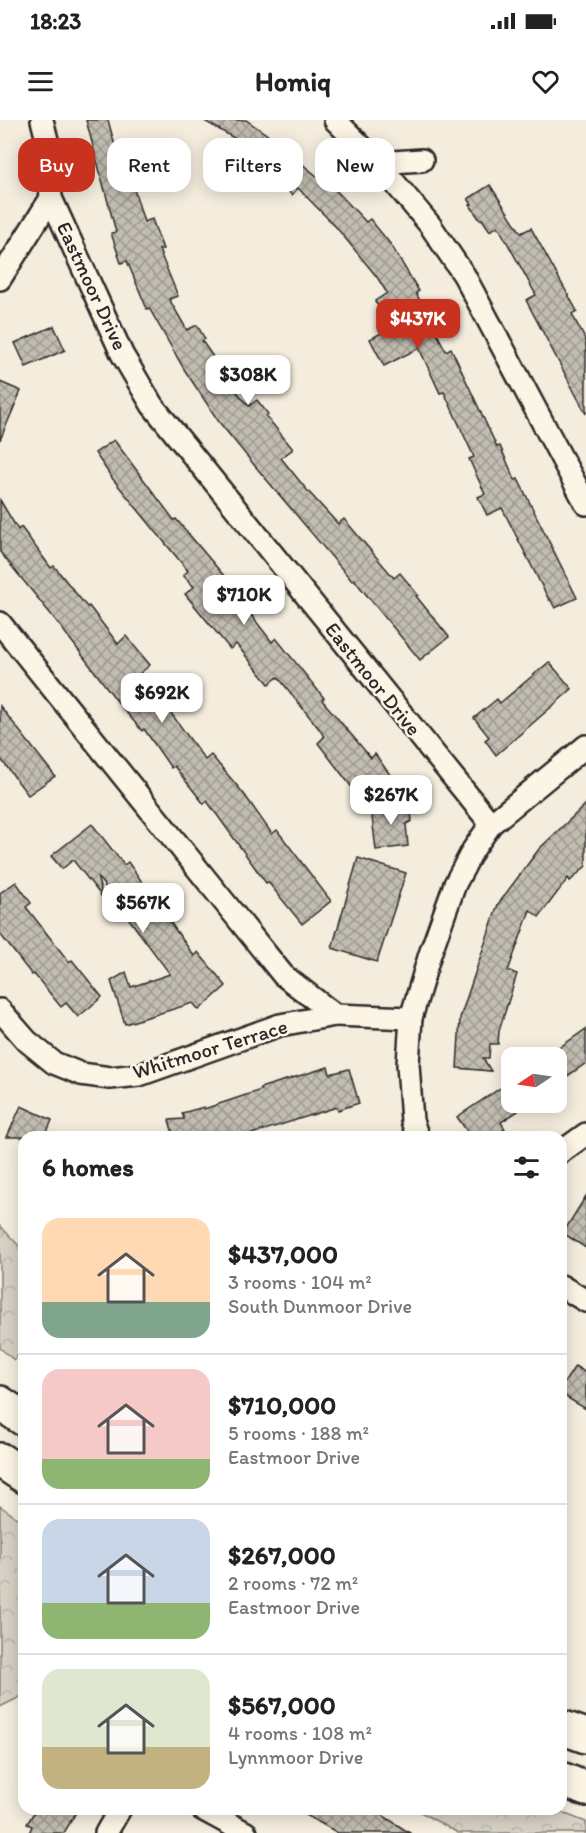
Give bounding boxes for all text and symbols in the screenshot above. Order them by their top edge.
text: 18:23 [30,8,81,35]
icon: menu [24,65,57,98]
text: Homiq [255,65,331,98]
icon: heart [529,65,562,98]
chip: Buy [18,138,95,192]
chip: Rent [107,138,191,192]
chip: Filters [203,138,303,192]
chip: New [315,138,395,192]
street label: Eastmoor Drive [52,218,133,354]
pin: $437K [376,299,460,350]
text: $437K [390,306,446,330]
pin: $308K [206,355,290,406]
text: $308K [219,362,277,386]
pin: $710K [202,575,286,626]
text: $710K [217,582,271,606]
street label: Eastmoor Drive [320,617,427,740]
pin: $692K [120,673,204,724]
text: $692K [135,680,189,704]
pin: $267K [349,775,433,826]
text: $267K [364,782,418,806]
pin: $567K [101,883,185,934]
text: $567K [116,890,170,914]
street label: Whitmoor Terrace [129,1013,290,1084]
north arrow [501,1047,567,1113]
map controls [501,1047,567,1113]
text: 6 homes [42,1151,134,1183]
icon: filters [510,1151,543,1184]
text: $437,000 [228,1238,338,1270]
icon: home [90,1242,162,1314]
text: 3 rooms · 104 m² [228,1270,372,1294]
text: South Dunmoor Drive [228,1294,412,1318]
text: $710,000 [228,1389,336,1421]
icon: home [90,1393,162,1465]
text: 5 rooms · 188 m² [228,1421,369,1445]
text: Eastmoor Drive [228,1445,360,1469]
text: $267,000 [228,1539,336,1571]
icon: home [90,1543,162,1615]
text: 2 rooms · 72 m² [228,1571,358,1595]
text: Eastmoor Drive [228,1595,360,1619]
text: $567,000 [228,1689,336,1721]
icon: home [90,1693,162,1765]
text: 4 rooms · 108 m² [228,1721,372,1745]
text: Lynnmoor Drive [228,1745,363,1769]

